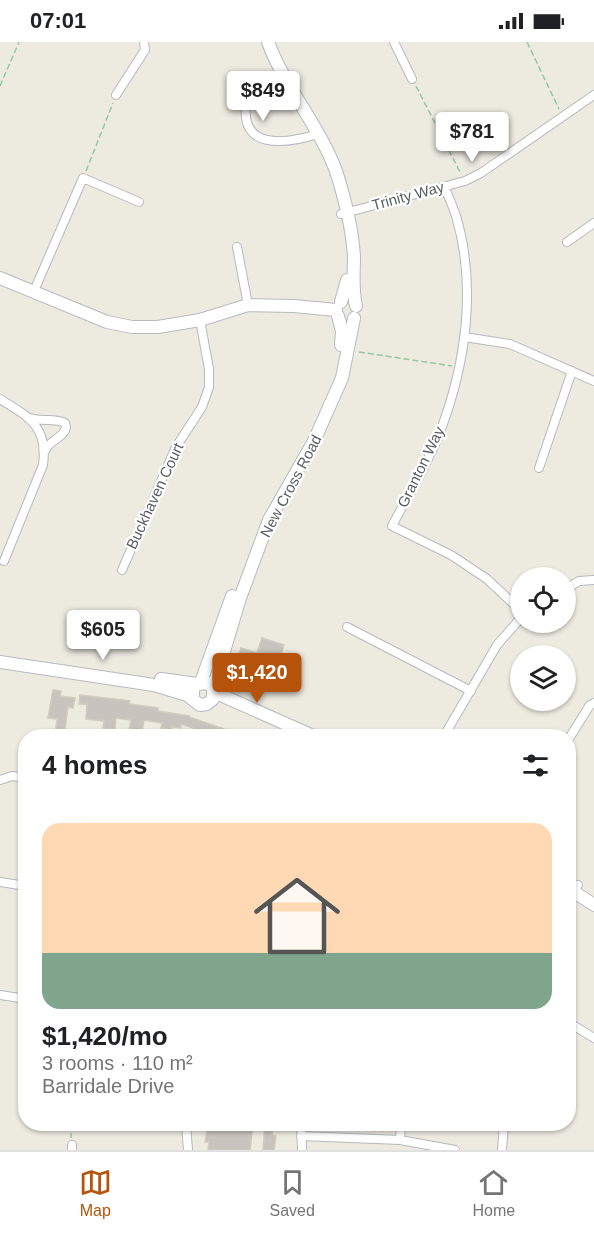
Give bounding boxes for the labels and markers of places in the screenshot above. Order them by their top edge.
pin: $849 [227,71,299,122]
pin: $781 [436,112,508,163]
pin: $605 [67,610,139,661]
pin: $1,420 [208,653,306,704]

